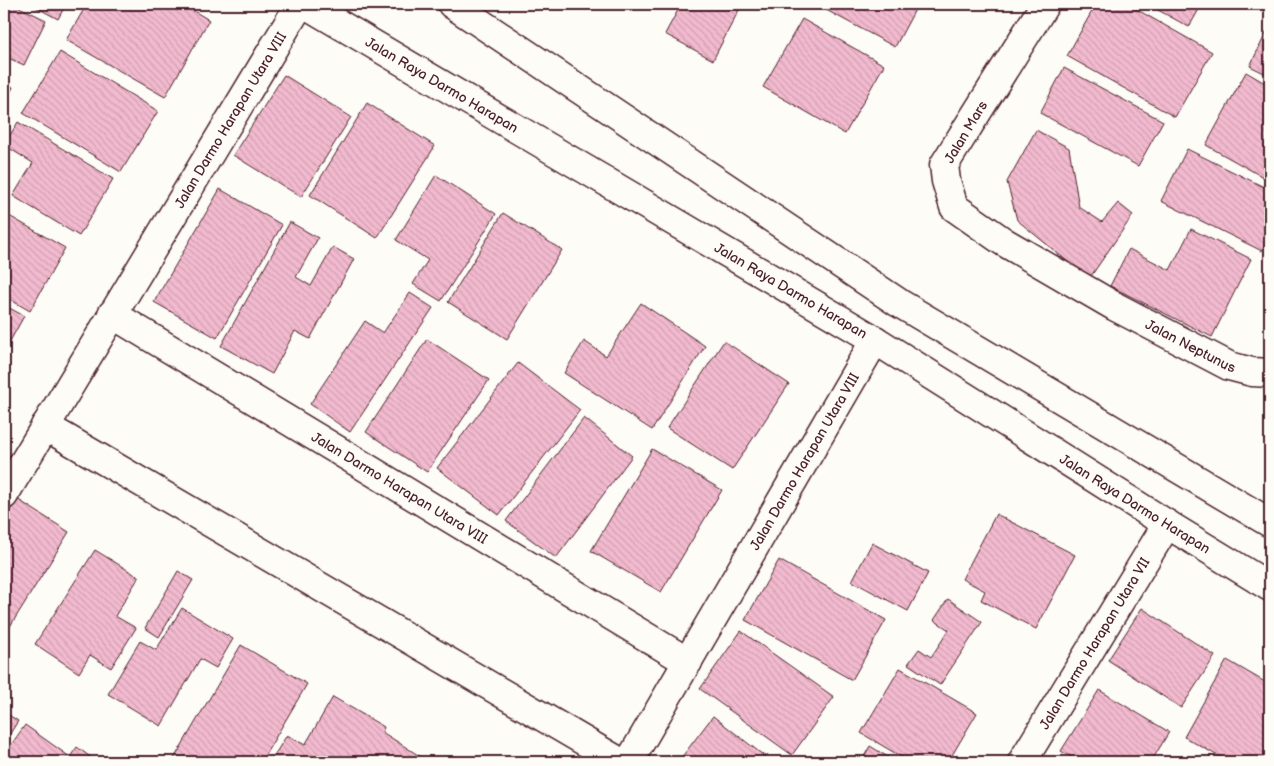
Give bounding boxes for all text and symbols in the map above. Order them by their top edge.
street label: Jalan Darmo Harapan Utara VIII [171,29,290,211]
street label: Jalan Raya Darmo Harapan [363,33,521,136]
street label: Jalan Mars [941,98,991,166]
street label: Jalan Raya Darmo Harapan [711,239,870,342]
street label: Jalan Neptunus [1143,315,1237,376]
street label: Jalan Darmo Harapan Utara VIII [746,370,863,553]
street label: Jalan Darmo Harapan Utara VIII [309,428,491,547]
street label: Jalan Raya Darmo Harapan [1057,450,1214,557]
street label: Jalan Darmo Harapan Utara VII [1036,554,1153,732]

